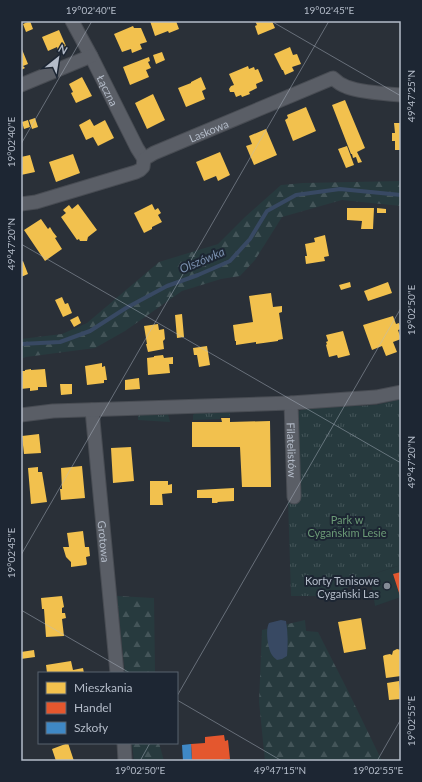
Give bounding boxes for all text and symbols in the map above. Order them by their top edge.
text: 19°02'40"E [66,4,116,16]
text: 19°02'45"E [304,4,354,16]
north arrow [38,38,78,78]
text: N [56,41,70,57]
text: 49°47'25"N [405,70,417,122]
street label: Łączna [95,72,121,108]
street label: Laskowa [187,116,230,144]
text: 19°02'40"E [5,117,17,167]
text: 49°47'20"N [5,218,17,270]
water label: Olszówka [177,244,227,276]
text: 19°02'50"E [405,285,417,335]
street label: Filatelistów [285,422,300,478]
text: 49°47'20"N [405,436,417,488]
park label: Park w Cygańskim Lesie [307,513,387,539]
street label: Grotowa [96,520,113,563]
text: 19°02'45"E [5,528,17,578]
place label: Korty Tenisowe Cygański Las [305,574,379,600]
marker: Korty Tenisowe Cygański Las [382,581,392,591]
legend [38,672,178,744]
text: Mieszkania [74,680,133,695]
text: 19°02'55"E [405,696,417,746]
text: Handel [74,700,112,715]
text: Szkoły [74,720,109,735]
text: 19°02'50"E [115,764,165,776]
text: 49°47'15"N [254,764,306,776]
text: 19°02'55"E [353,764,403,776]

